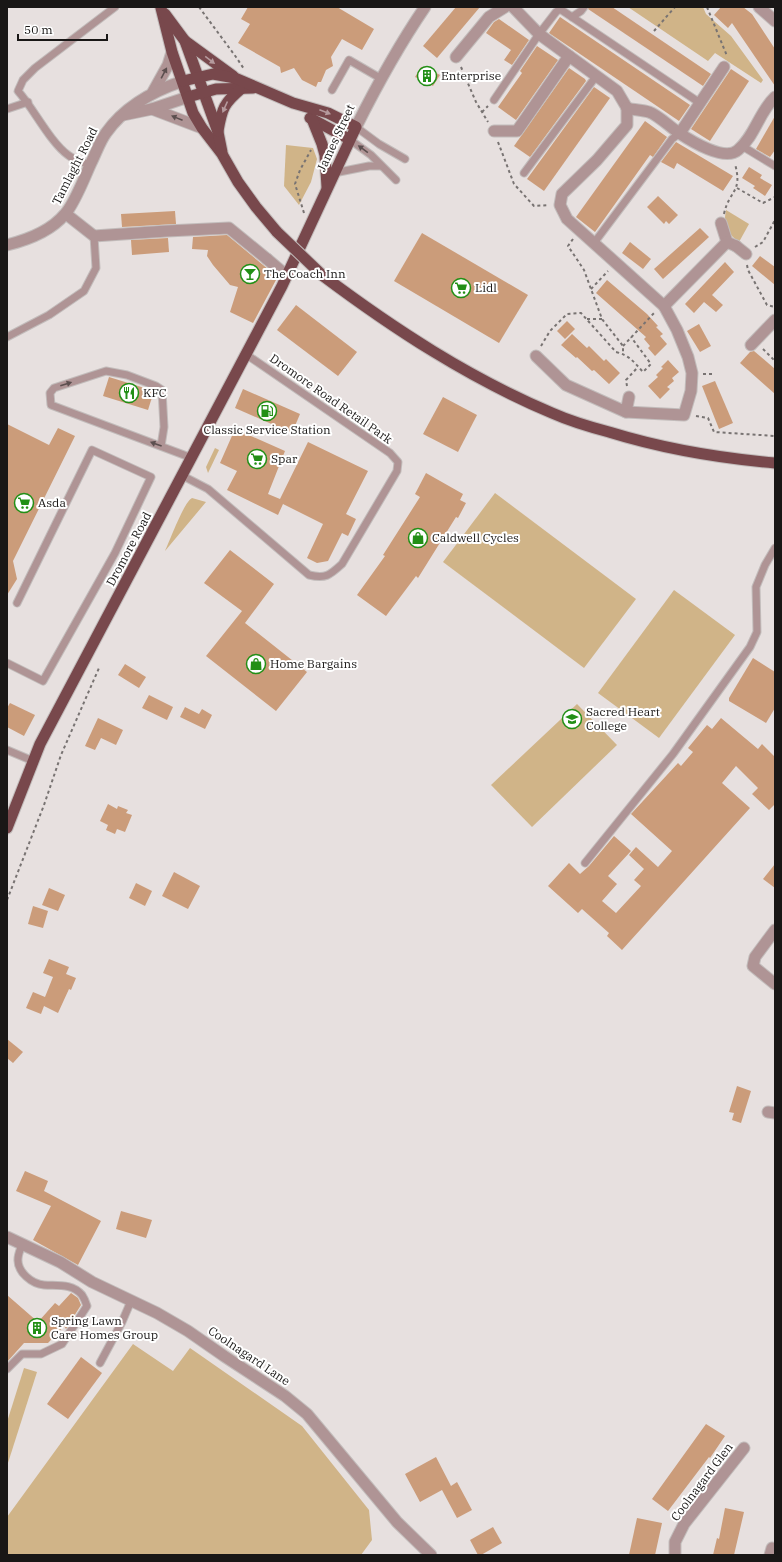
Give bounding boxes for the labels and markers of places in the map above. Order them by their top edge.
building icon: Enterprise [416,65,438,87]
place label: Enterprise [441,68,501,83]
bar icon: The Coach Inn [239,263,261,285]
place label: The Coach Inn [264,266,346,281]
supermarket icon: Lidl [450,277,472,299]
place label: Lidl [475,280,497,295]
restaurant icon: KFC [118,382,140,404]
place label: KFC [143,385,167,400]
fuel station icon: Classic Service Station [256,400,278,422]
place label: Classic Service Station [203,422,331,437]
supermarket icon: Spar [246,448,268,470]
place label: Spar [271,451,298,466]
supermarket icon: Asda [13,492,35,514]
place label: Asda [38,495,66,510]
shop icon: Caldwell Cycles [407,527,429,549]
place label: Caldwell Cycles [432,530,519,545]
shop icon: Home Bargains [245,653,267,675]
place label: Home Bargains [270,656,357,671]
place label: Sacred Heart College [586,704,660,733]
school or university icon: Sacred Heart College [561,708,583,730]
place label: Spring Lawn Care Homes Group [51,1313,158,1342]
building icon: Spring Lawn Care Homes Group [26,1317,48,1339]

